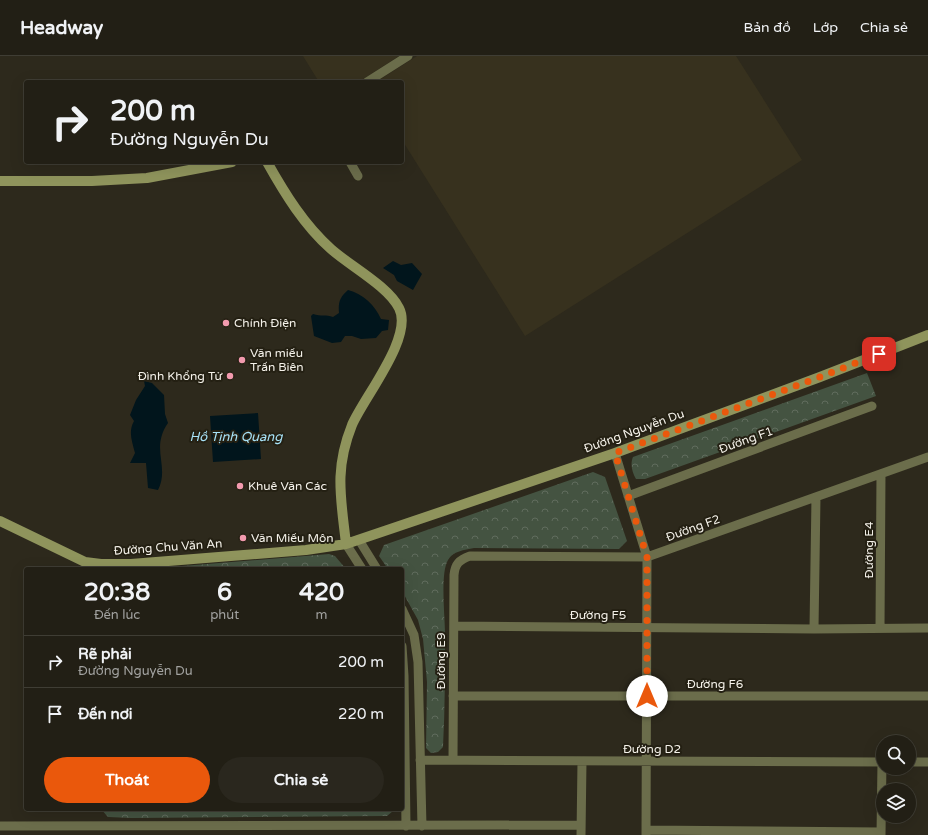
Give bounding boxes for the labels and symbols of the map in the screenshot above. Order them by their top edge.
place label: Chính Điện [234,316,296,330]
marker: Chính Điện [221,318,231,328]
pin [862,337,896,371]
place label: Văn miếu Trấn Biên [250,346,304,374]
marker: Văn miếu Trấn Biên [237,355,247,365]
place label: Đình Khổng Tử [138,369,224,383]
marker: Đình Khổng Tử [225,371,235,381]
street label: Đường Nguyễn Du [582,406,686,456]
street label: Đường F1 [717,424,775,456]
water label: Hồ Tịnh Quang [190,429,283,445]
place label: Khuê Văn Các [248,479,327,493]
marker: Khuê Văn Các [235,481,245,491]
street label: Đường F2 [664,512,722,544]
street label: Đường E4 [862,521,876,578]
place label: Văn Miếu Môn [251,531,334,545]
marker: Văn Miếu Môn [238,533,248,543]
street label: Đường Chu Văn An [113,536,223,558]
street label: Đường F5 [570,608,626,622]
street label: Đường E9 [434,633,448,689]
position arrow [626,675,668,717]
street label: Đường F6 [687,677,743,691]
street label: Đường D2 [623,742,681,756]

